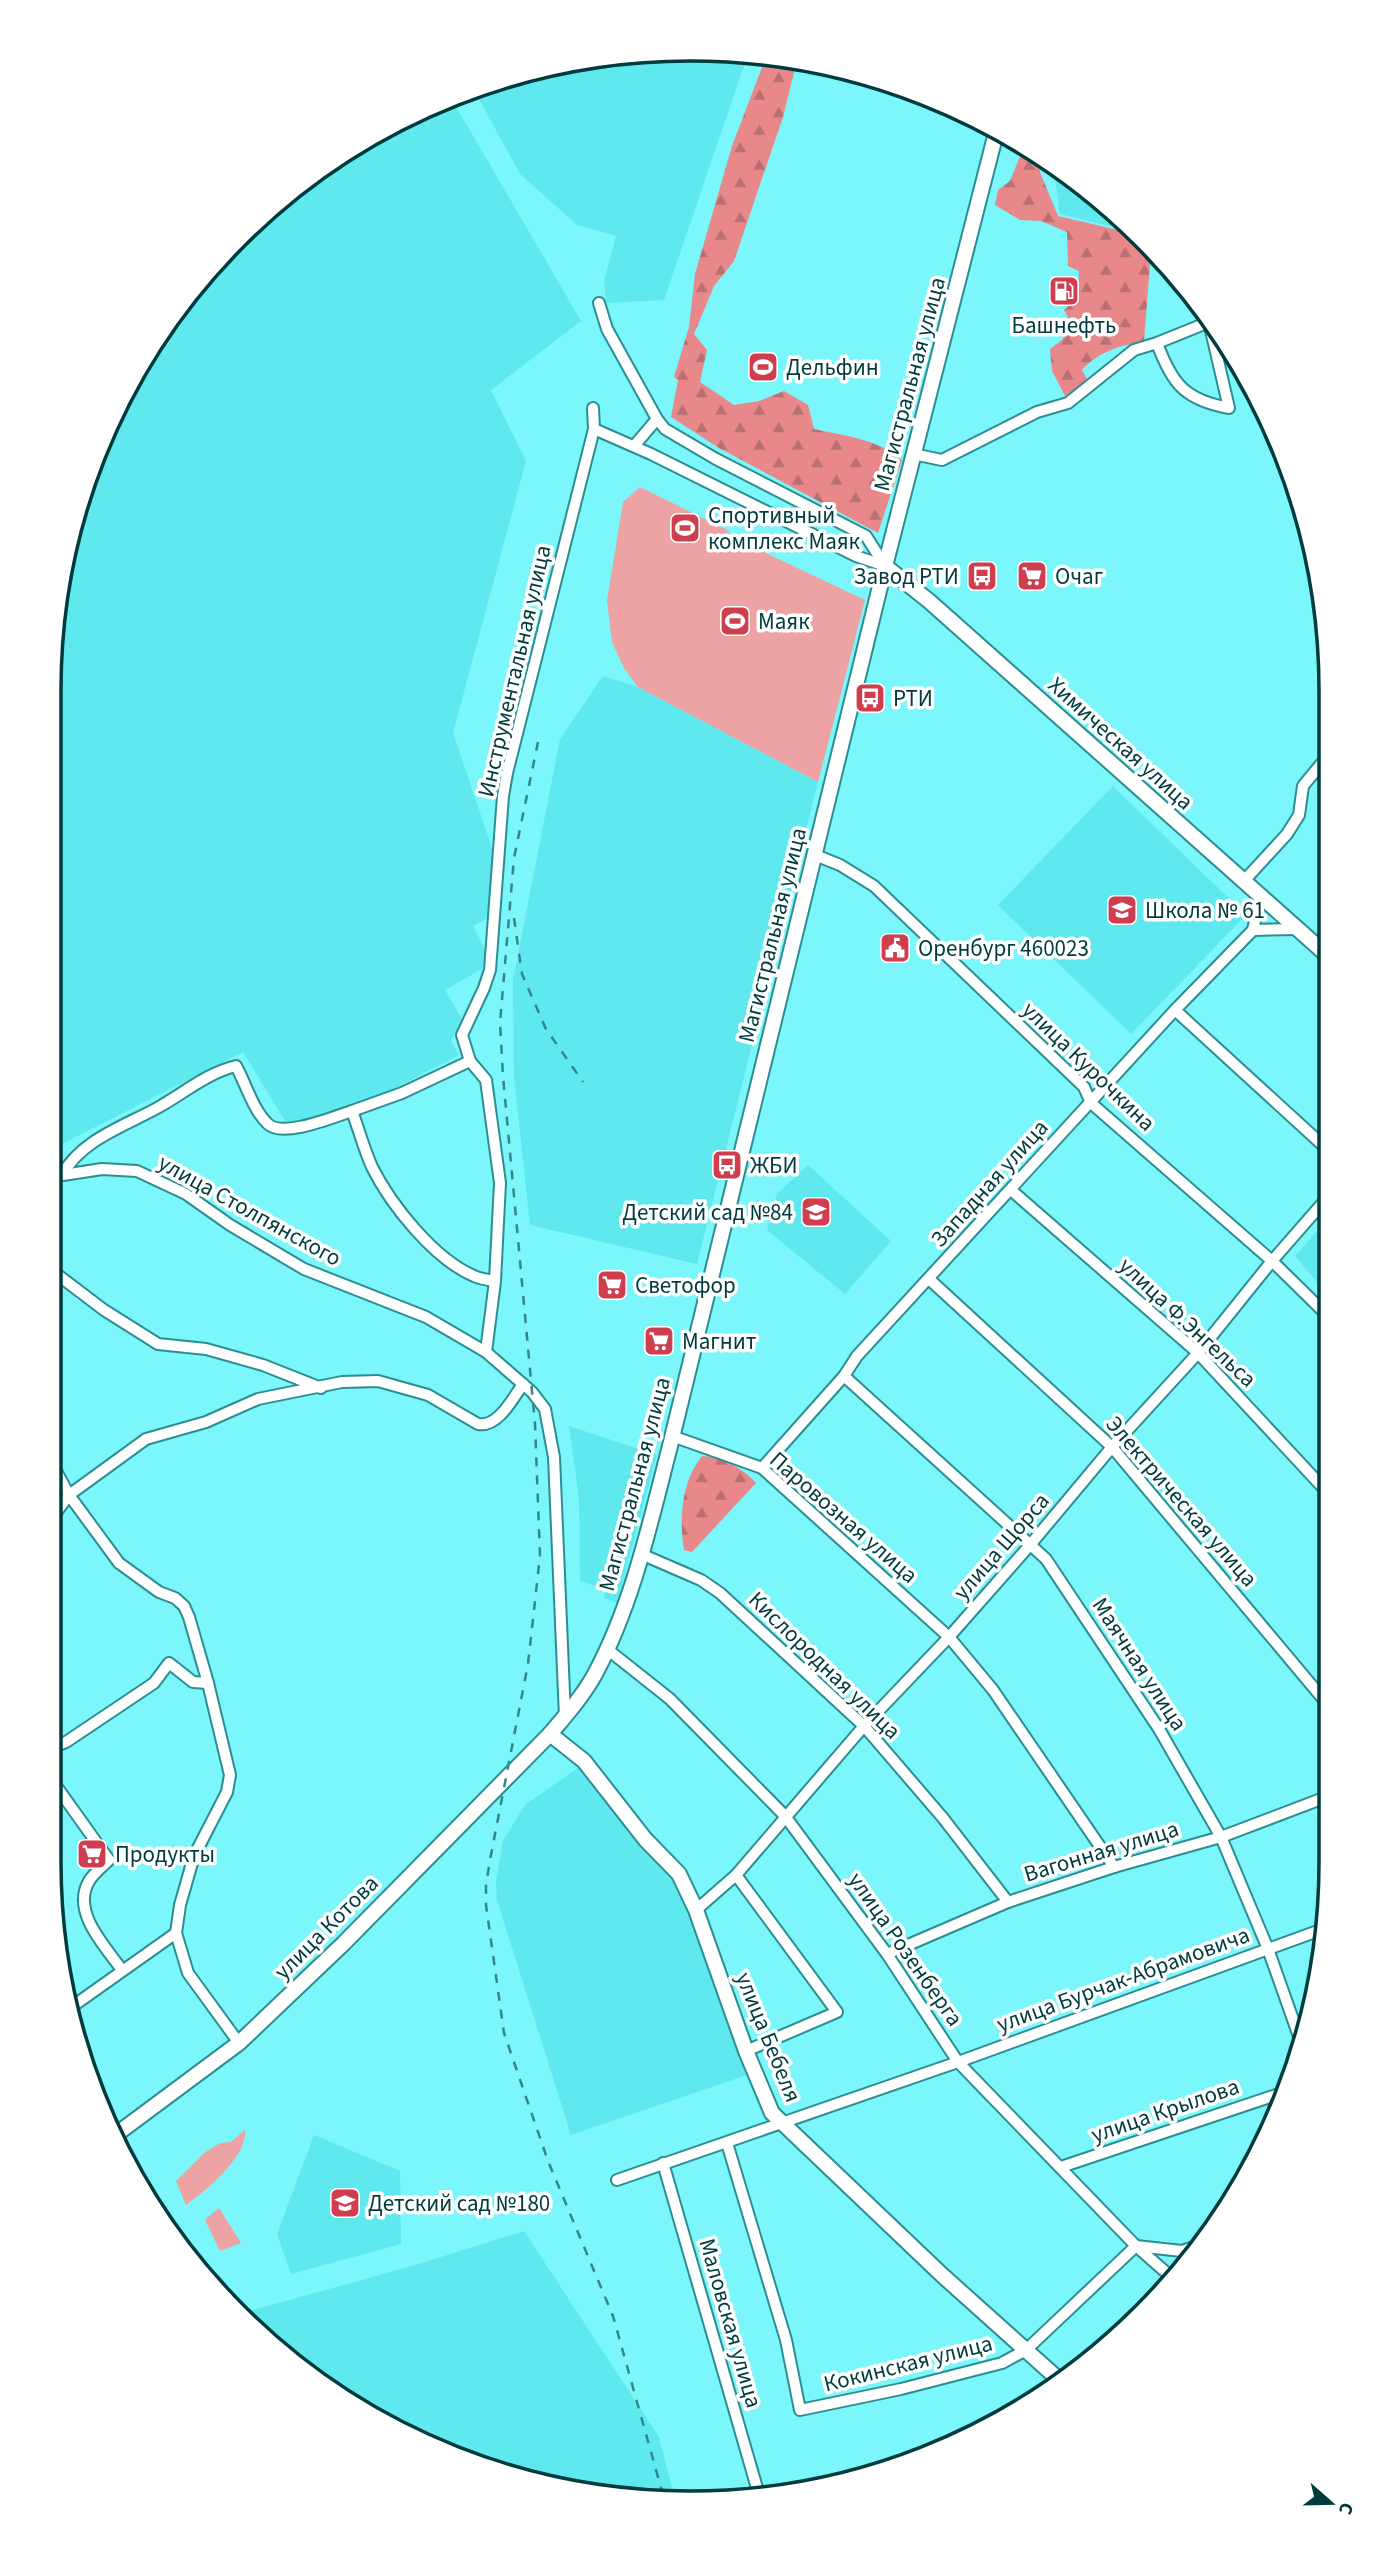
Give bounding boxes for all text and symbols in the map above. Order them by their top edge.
street label: Магистральная улица [865,273,954,495]
fuel station icon: Башнефть [1047,274,1081,308]
place label: Башнефть [1012,309,1116,342]
sports icon: Дельфин [746,350,780,384]
place label: Дельфин [786,351,879,384]
place label: Спортивный комплекс Маяк [708,499,861,558]
sports icon: Спортивный комплекс Маяк [668,511,702,545]
street label: Инструментальная улица [469,542,560,800]
bus stop icon: Завод РТИ [965,559,999,593]
supermarket icon: Очаг [1015,559,1049,593]
place label: Завод РТИ [854,560,959,593]
place label: Очаг [1055,560,1103,593]
sports icon: Маяк [718,604,752,638]
place label: Маяк [758,605,810,638]
street label: Химическая улица [1041,669,1201,818]
bus stop icon: РТИ [853,681,887,715]
place label: РТИ [893,682,933,715]
street label: Магистральная улица [730,824,815,1046]
school or university icon: Школа № 61 [1105,893,1139,927]
place label: Школа № 61 [1145,894,1265,927]
public building icon: Оренбург 460023 [878,931,912,965]
place label: Оренбург 460023 [918,932,1089,965]
street label: улица Курочкина [1014,994,1163,1139]
street label: Западная улица [923,1112,1056,1255]
street label: улица Столпянского [152,1146,347,1274]
bus stop icon: ЖБИ [710,1148,744,1182]
place label: ЖБИ [750,1149,798,1182]
school or university icon: Детский сад №84 [799,1195,833,1229]
place label: Детский сад №84 [622,1196,793,1229]
street label: улица Ф.Энгельса [1111,1250,1264,1395]
supermarket icon: Светофор [595,1268,629,1302]
place label: Светофор [635,1269,736,1302]
supermarket icon: Магнит [642,1324,676,1358]
place label: Магнит [682,1325,756,1358]
street label: Магистральная улица [590,1373,679,1595]
street label: Электрическая улица [1098,1409,1265,1594]
street label: Паровозная улица [762,1444,925,1591]
street label: улица Щорса [945,1486,1057,1607]
street label: Кислородная улица [741,1584,908,1747]
street label: Маячная улица [1084,1591,1195,1737]
street label: Вагонная улица [1020,1812,1183,1891]
supermarket icon: Продукты [75,1837,109,1871]
place label: Продукты [115,1838,215,1871]
street label: улица Розенберга [840,1866,971,2033]
street label: улица Котова [267,1868,386,1987]
street label: улица Бурчак-Абрамовича [992,1918,1254,2041]
street label: улица Бебеля [727,1967,810,2107]
street label: улица Крылова [1087,2070,1244,2151]
school or university icon: Детский сад №180 [328,2186,362,2220]
place label: Детский сад №180 [368,2187,550,2220]
street label: Маловская улица [691,2235,770,2412]
street label: Кокинская улица [820,2327,996,2400]
north arrow [1296,2468,1366,2538]
text: С [1331,2498,1360,2518]

